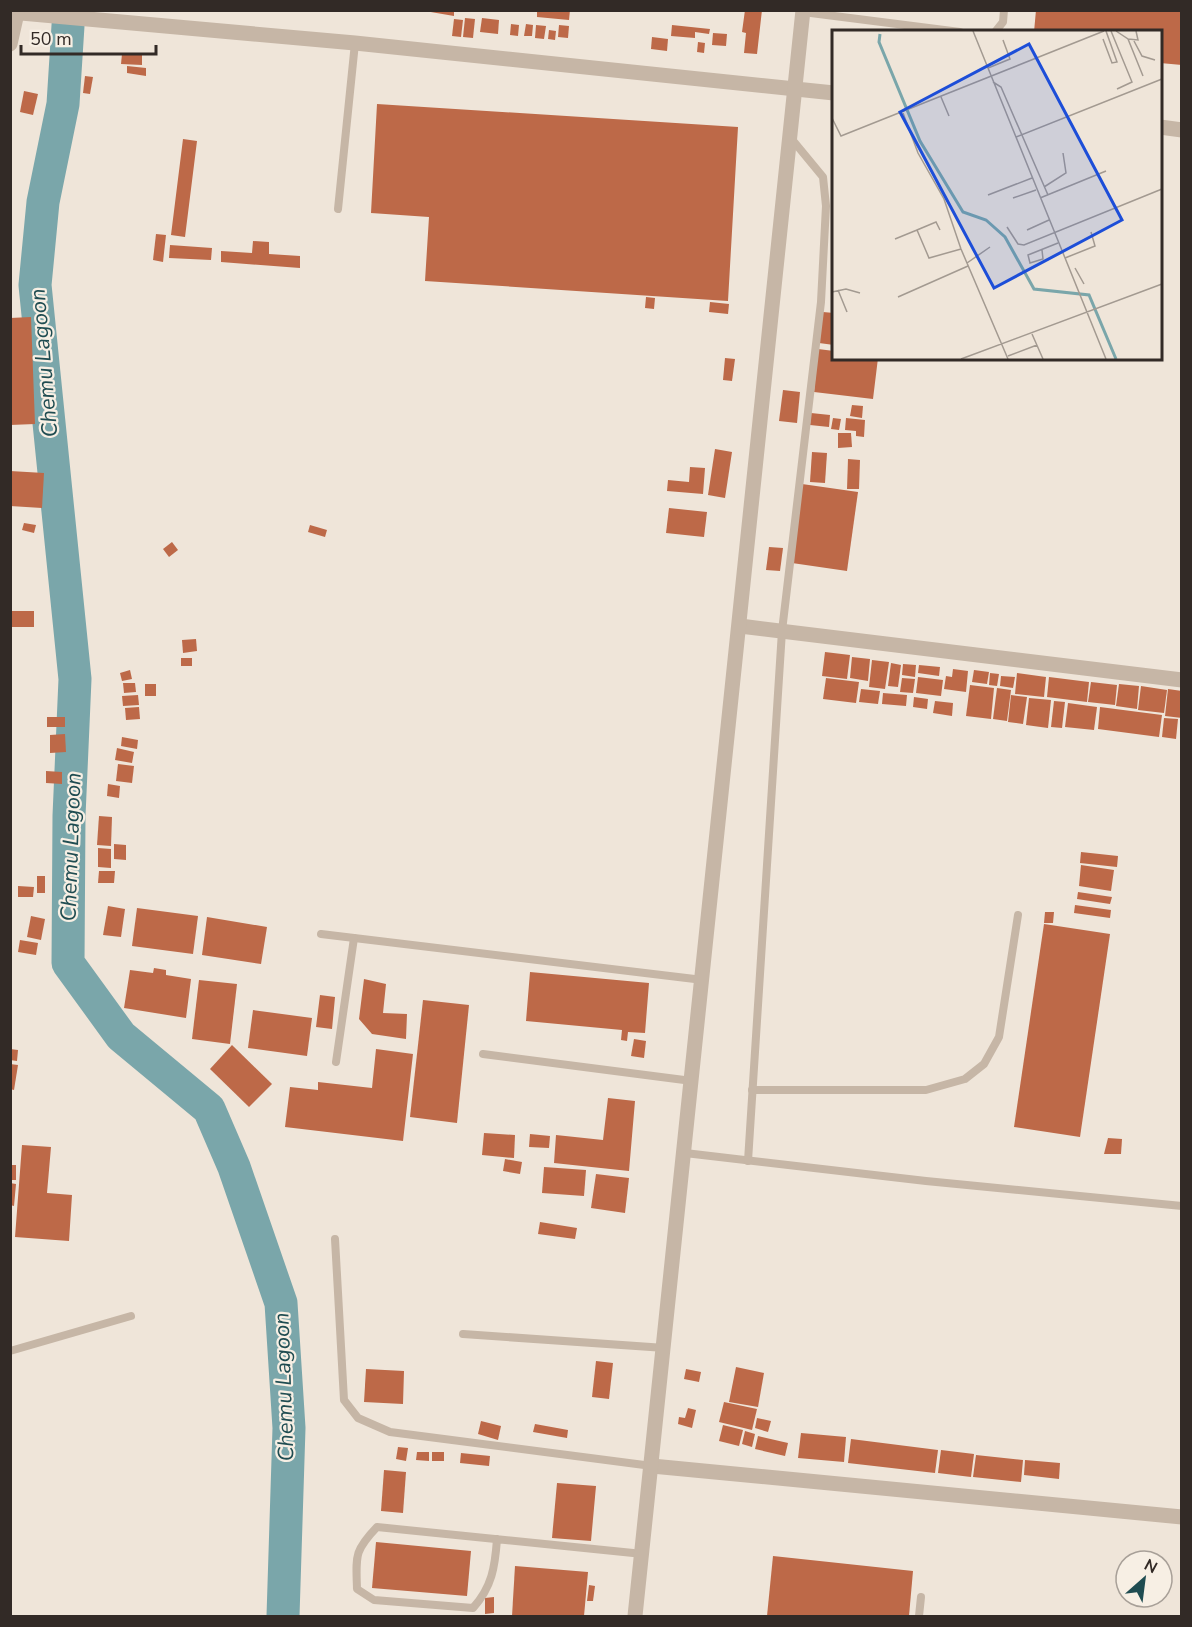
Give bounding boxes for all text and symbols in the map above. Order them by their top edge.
scale bar [21,18,156,56]
text: 50 m [30,27,72,51]
inset map [832,30,1162,360]
water label: Chemu Lagoon [23,287,65,439]
water label: Chemu Lagoon [53,772,89,922]
water label: Chemu Lagoon [266,1312,302,1462]
north arrow [1114,1549,1174,1609]
text: N [1140,1554,1161,1579]

